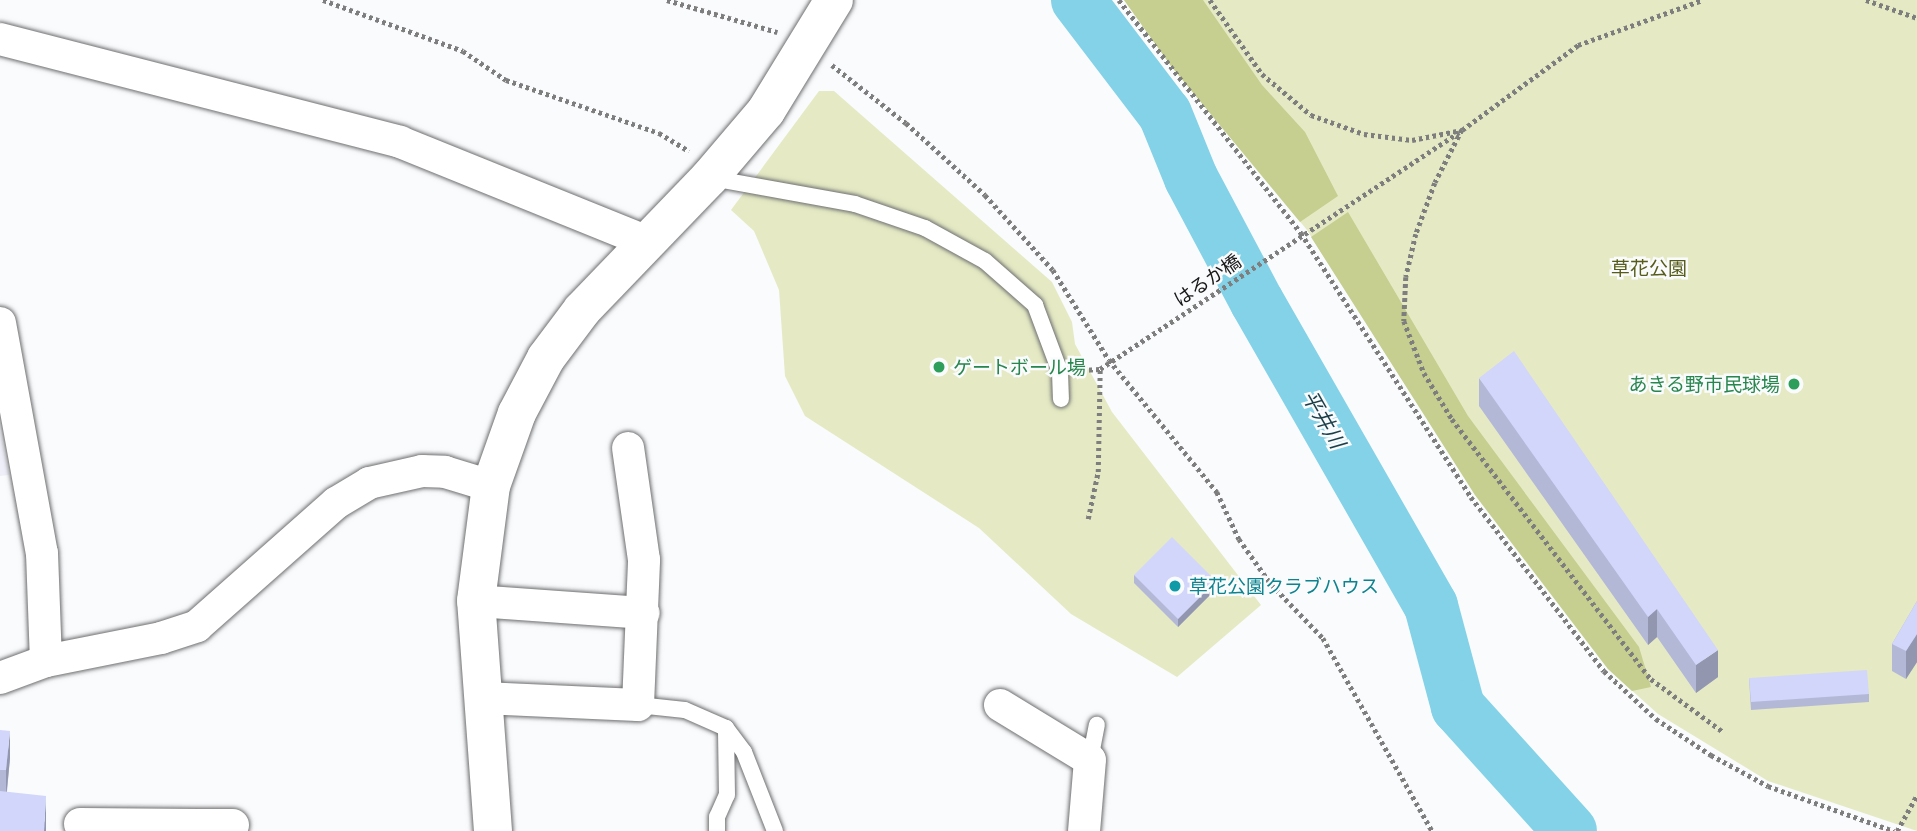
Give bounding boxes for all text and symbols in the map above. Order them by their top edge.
street label: はるか橋 [1169,249,1245,311]
park label: 草花公園 [1611,257,1687,279]
place label: ゲートボール場 [953,356,1086,378]
marker: ゲートボール場 [931,359,947,375]
place label: あきる野市民球場 [1628,373,1780,395]
marker: あきる野市民球場 [1786,376,1802,392]
water label: 平井川 [1297,385,1351,453]
place label: 草花公園クラブハウス [1189,575,1379,597]
marker: 草花公園クラブハウス [1167,578,1183,594]

